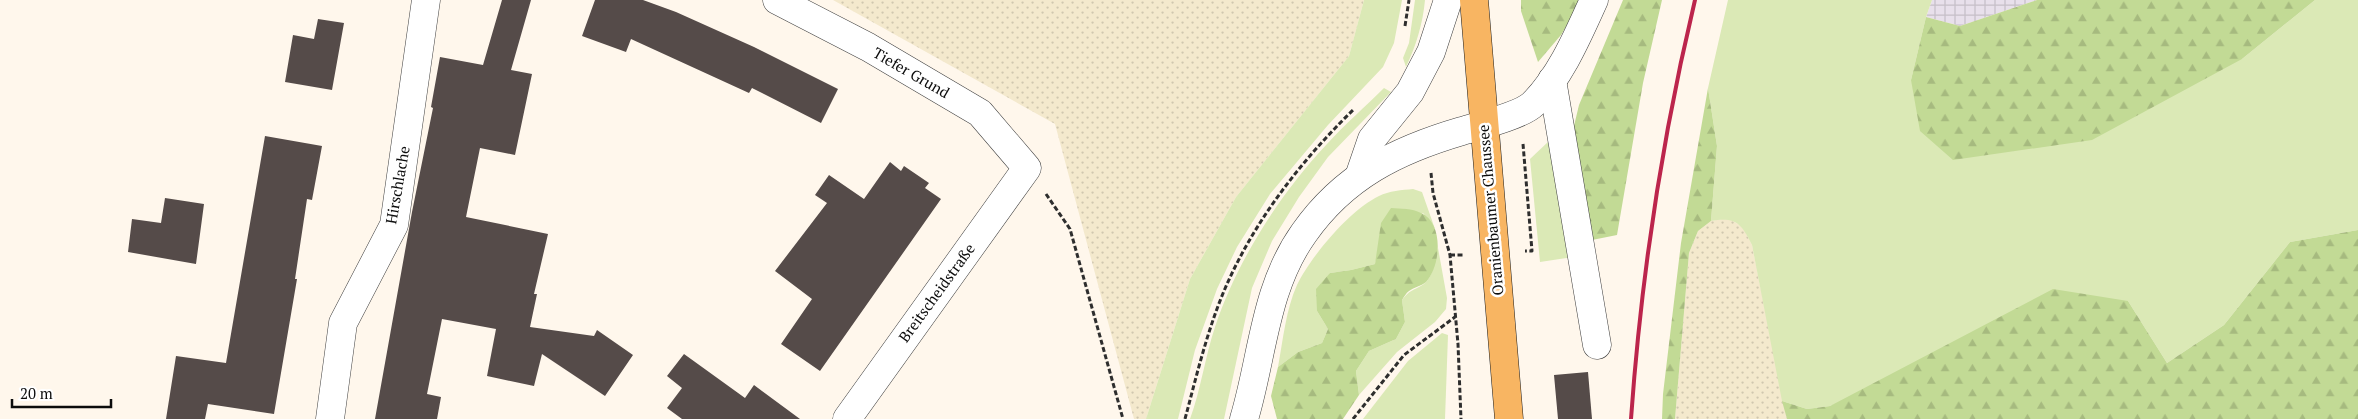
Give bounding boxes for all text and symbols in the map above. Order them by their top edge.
street label: Tiefer Grund [870,42,953,102]
street label: Oranienbaumer Chaussee [1473,124,1507,296]
street label: Hirschlache [380,144,414,225]
street label: Breitscheidstraße [893,239,979,346]
scale bar [12,376,111,408]
text: 20 m [20,383,53,403]

